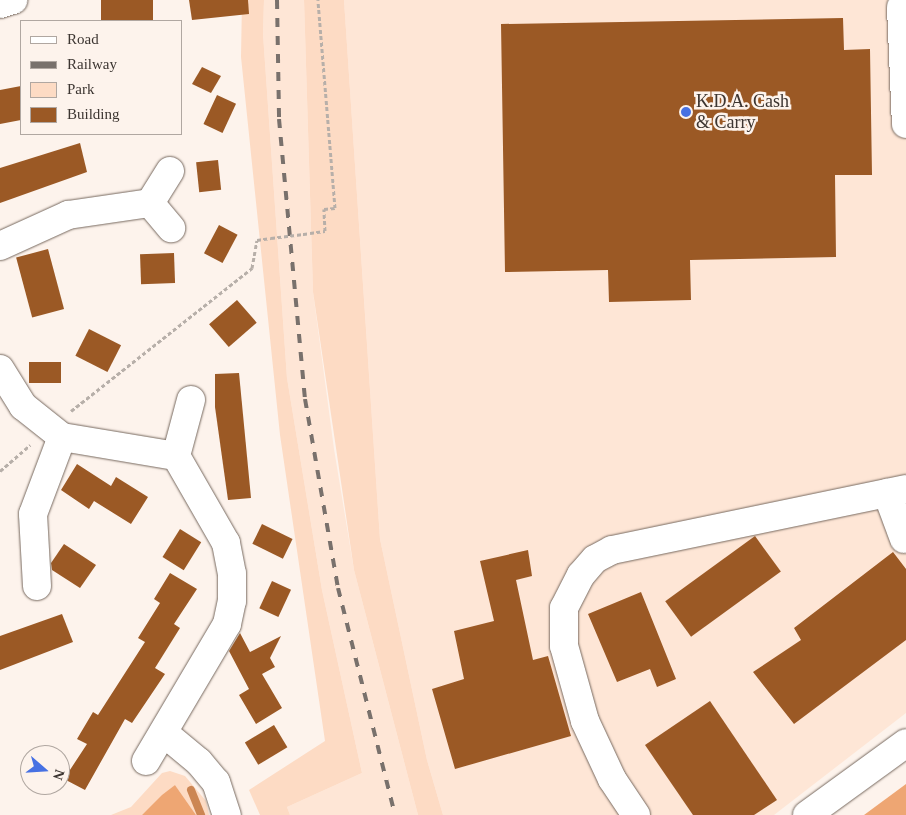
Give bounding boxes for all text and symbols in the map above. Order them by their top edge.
legend [20,20,182,135]
text: Road [67,31,99,47]
text: Railway [67,56,117,72]
text: Park [67,81,95,97]
place label: K.D.A. Cash & Carry [696,91,789,134]
text: Building [67,106,120,122]
marker: K.D.A. Cash & Carry [680,106,692,118]
north arrow [20,745,70,795]
text: N [50,767,67,782]

